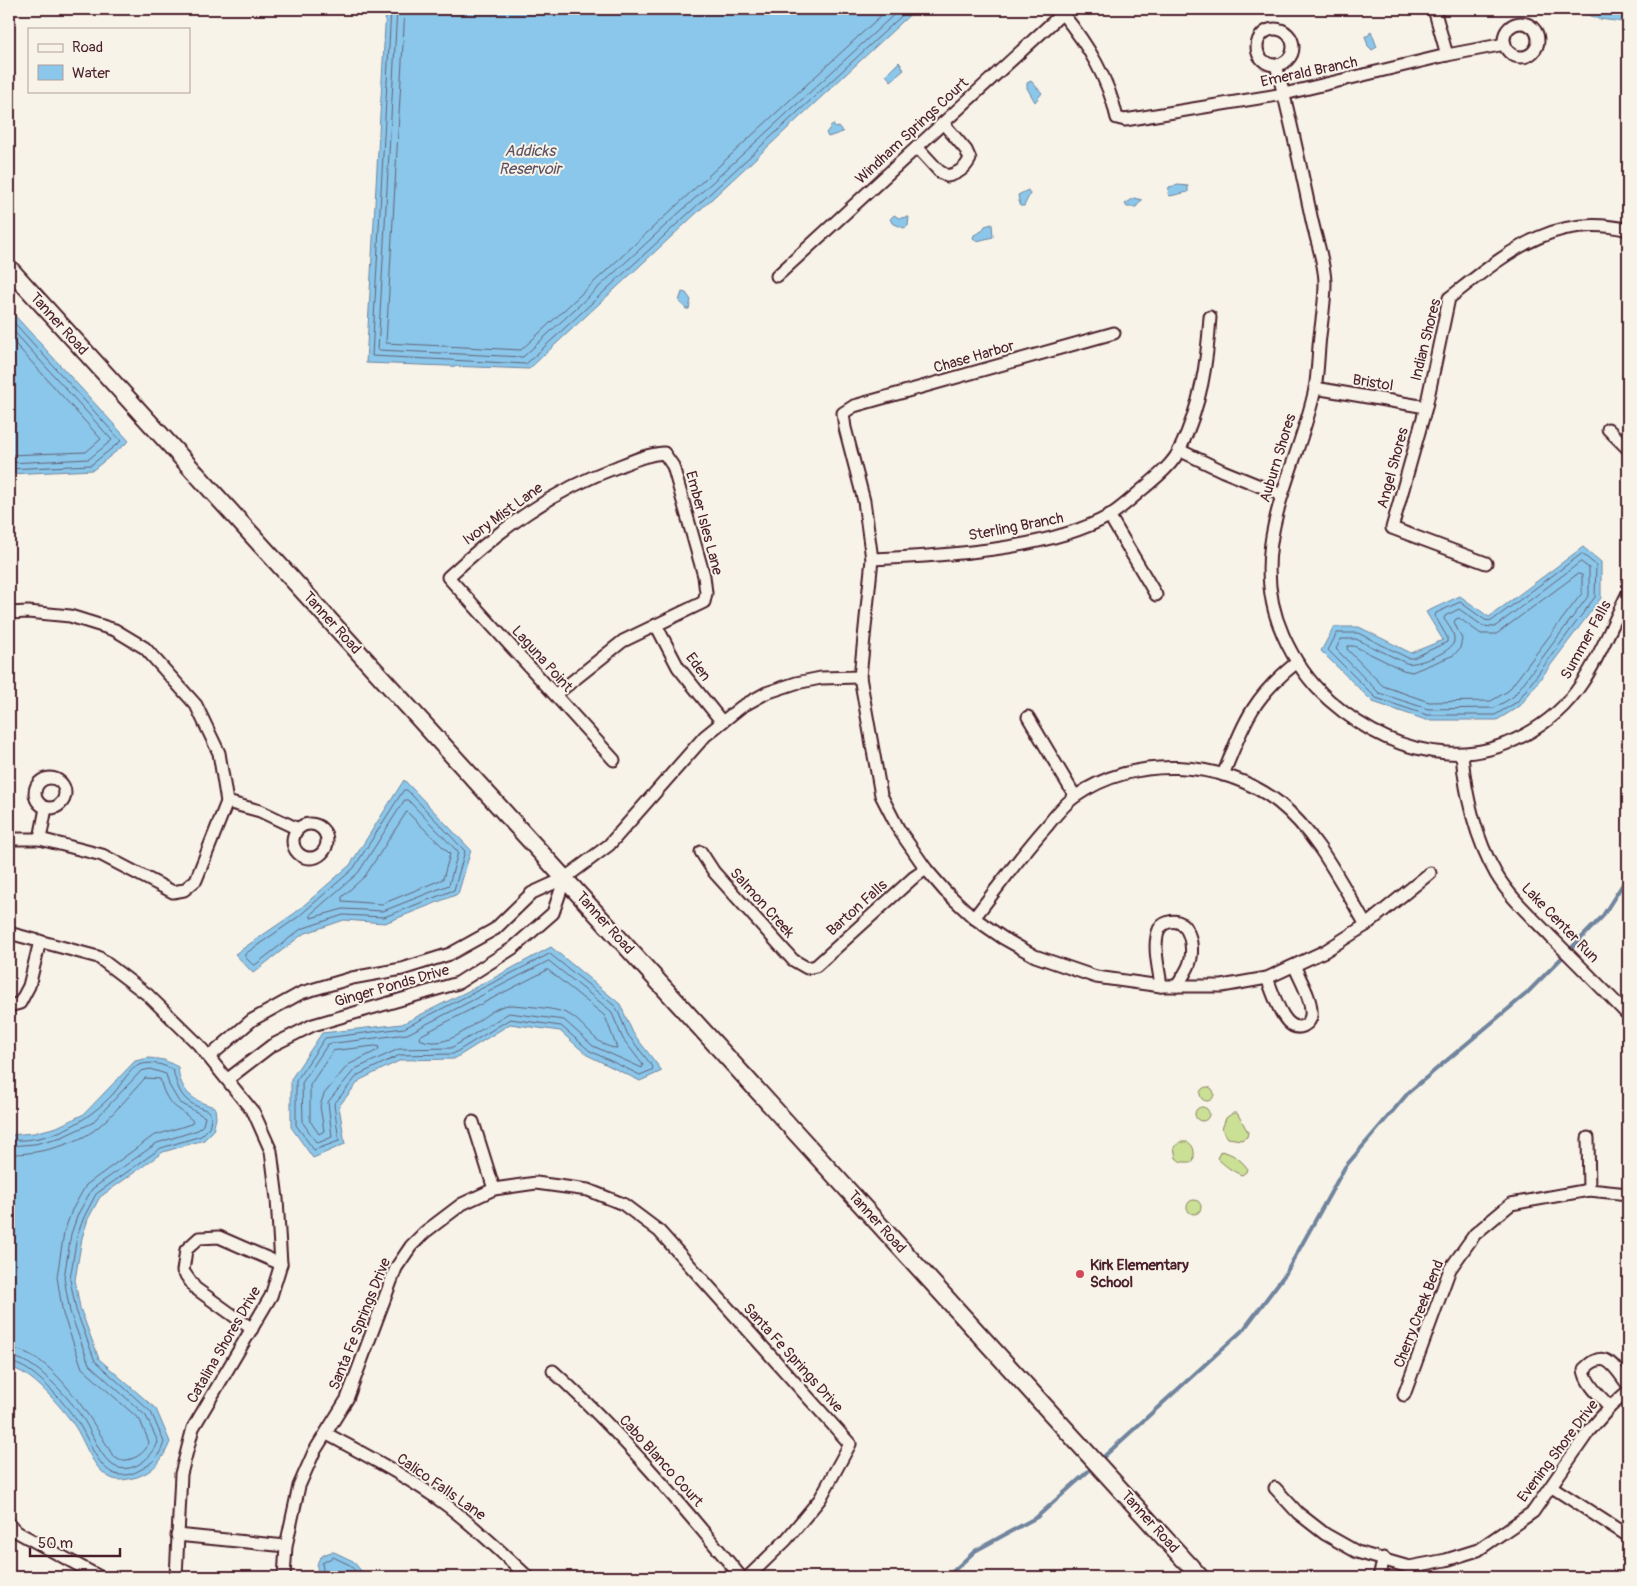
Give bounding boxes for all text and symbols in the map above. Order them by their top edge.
legend [28,28,190,92]
text: Road [72,38,103,57]
street label: Emerald Branch [1259,52,1359,92]
text: Water [72,64,111,83]
street label: Windham Springs Court [852,73,973,188]
water label: Addicks Reservoir [499,141,563,179]
street label: Tanner Road [26,289,92,359]
street label: Indian Shores [1407,297,1445,383]
street label: Chase Harbor [931,336,1017,378]
street label: Bristol [1351,370,1395,396]
street label: Auburn Shores [1256,411,1301,505]
street label: Angel Shores [1373,425,1413,511]
street label: Ember Isles Lane [681,469,727,578]
street label: Ivory Mist Lane [459,478,547,549]
street label: Sterling Branch [967,508,1065,546]
street label: Tanner Road [299,588,365,658]
street label: Summer Falls [1556,597,1616,683]
street label: Laguna Point [507,622,577,697]
street label: Eden [681,649,715,685]
street label: Salmon Creek [726,864,799,942]
street label: Barton Falls [823,875,892,940]
street label: Lake Center Run [1517,879,1603,967]
street label: Tanner Road [572,888,638,958]
street label: Ginger Ponds Drive [332,960,452,1011]
street label: Tanner Road [844,1187,910,1257]
street label: Santa Fe Springs Drive [325,1255,395,1393]
place label: Kirk Elementary School [1090,1256,1189,1292]
street label: Cherry Creek Bend [1390,1257,1448,1371]
marker: Kirk Elementary School [1074,1268,1086,1280]
street label: Catalina Shores Drive [183,1283,265,1407]
street label: Santa Fe Springs Drive [739,1299,848,1417]
street label: Evening Shore Drive [1513,1395,1603,1506]
street label: Cabo Blanco Court [615,1411,708,1512]
street label: Calico Falls Lane [393,1449,490,1525]
street label: Tanner Road [1117,1487,1183,1557]
scale bar [30,1526,120,1558]
text: 50 m [38,1534,73,1553]

